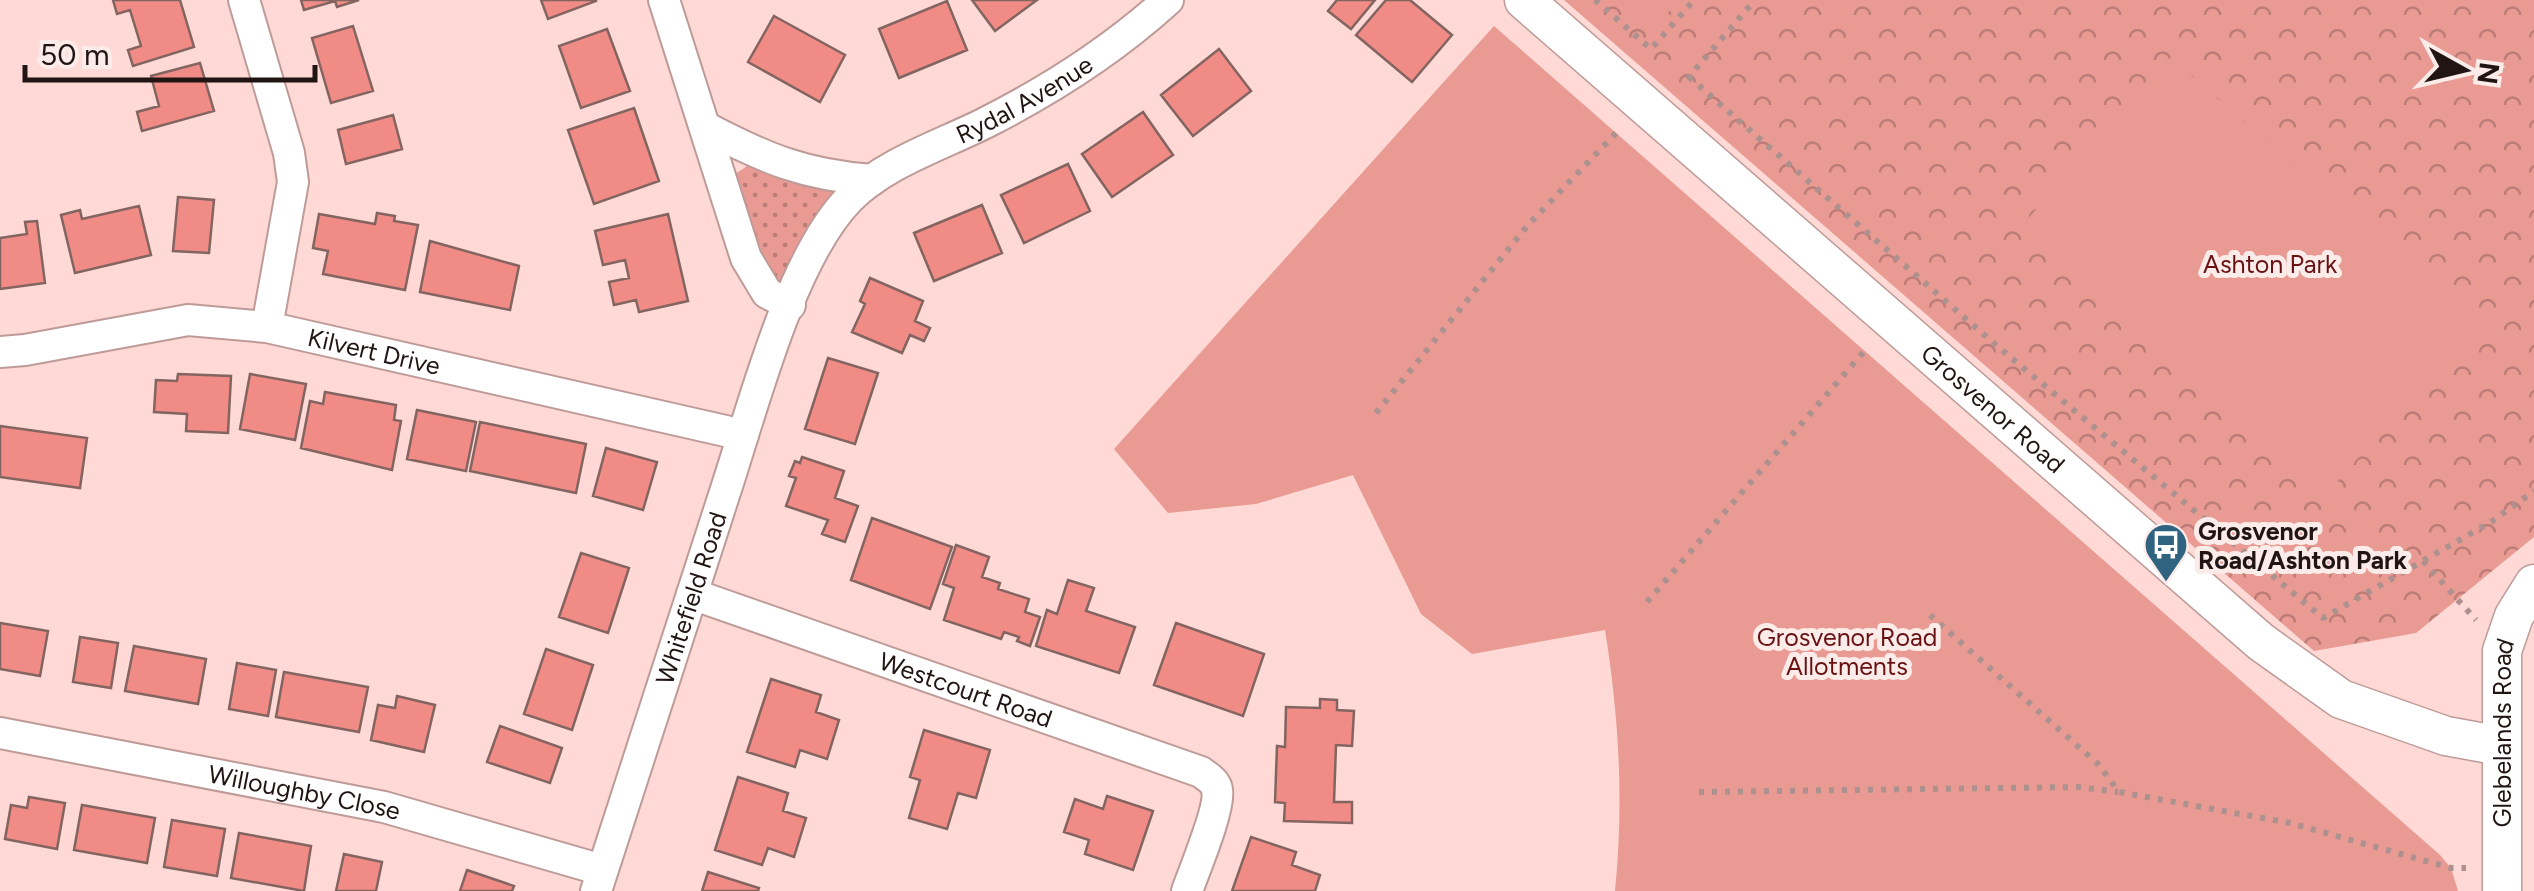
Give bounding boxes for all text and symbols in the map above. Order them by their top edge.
scale bar [25,20,315,82]
north arrow [2414,20,2514,120]
text: 50 m [40,36,109,73]
street label: Rydal Avenue [951,49,1098,150]
text: N [2470,60,2507,87]
park label: Ashton Park [2203,249,2338,279]
street label: Kilvert Drive [305,322,443,381]
street label: Grosvenor Road [1915,338,2071,479]
street label: Whitefield Road [649,508,733,688]
place label: Grosvenor Road/Ashton Park [2198,516,2408,575]
bus stop icon: Grosvenor Road/Ashton Park [2143,522,2189,583]
park label: Grosvenor Road Allotments [1757,622,1937,681]
street label: Glebelands Road [2487,634,2520,827]
street label: Westcourt Road [875,646,1056,734]
street label: Willoughby Close [206,758,404,826]

